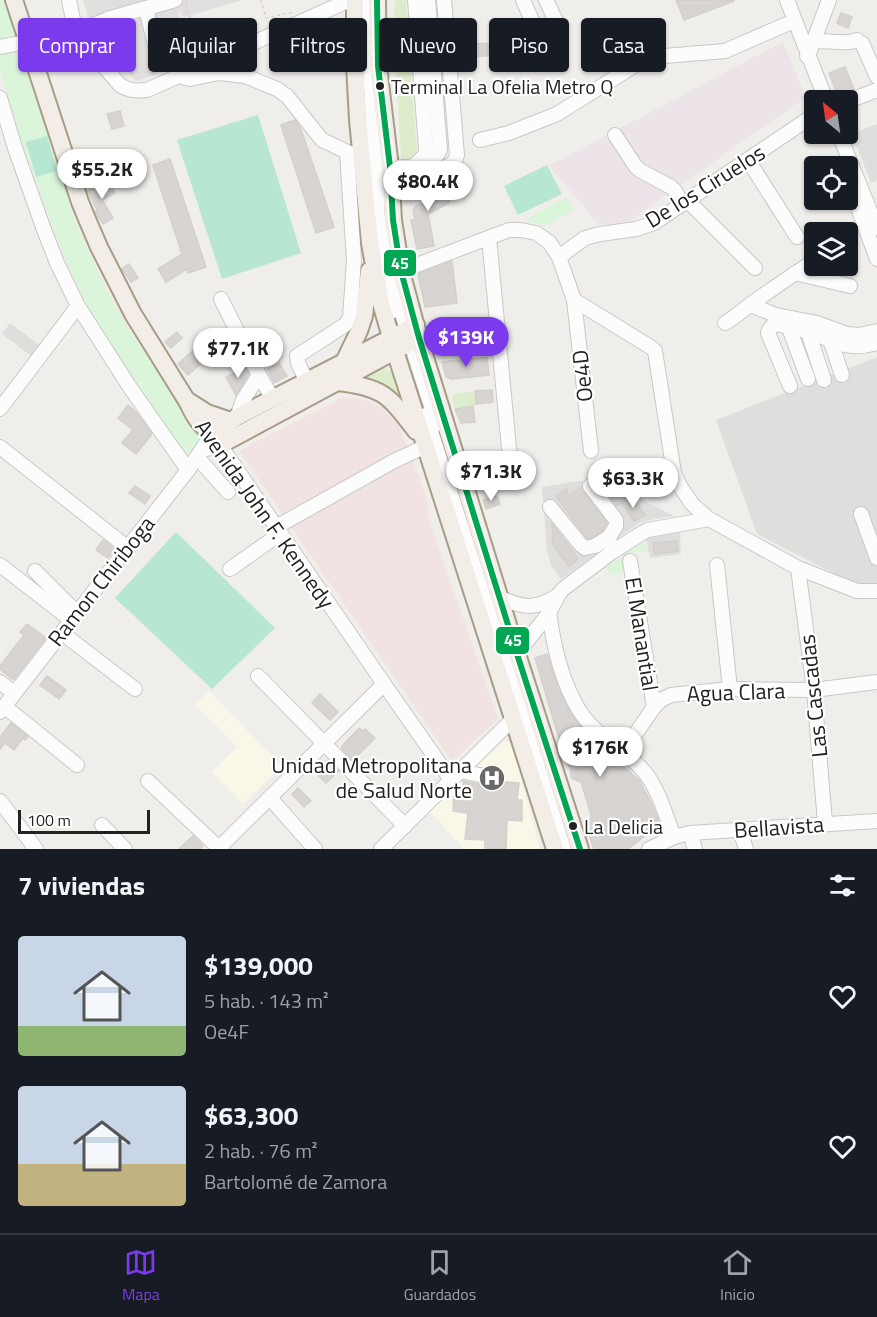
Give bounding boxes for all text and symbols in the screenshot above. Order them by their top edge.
chip: Comprar [18,18,136,72]
chip: Alquilar [148,18,257,72]
chip: Filtros [269,18,367,72]
chip: Nuevo [379,18,477,72]
chip: Piso [489,18,569,72]
chip: Casa [581,18,666,72]
place label: Terminal La Ofelia Metro Q [391,71,613,102]
marker: Terminal La Ofelia Metro Q [374,80,386,92]
north arrow [804,90,858,144]
map controls [804,90,858,276]
street label: De los Ciruelos [638,136,772,236]
pin: $55.2K [53,149,151,200]
text: $55.2K [71,153,133,184]
button: locate [804,156,858,210]
pin: $80.4K [379,161,477,212]
text: $80.4K [397,165,459,196]
button: layers [804,222,858,276]
line badge: 45 [383,249,417,277]
text: 45 [391,251,409,275]
pin: $139K [424,317,508,368]
text: $139K [438,321,494,352]
pin: $77.1K [189,328,287,379]
text: $77.1K [207,332,269,363]
street label: Oe4D [562,348,602,404]
street label: Avenida John F. Kennedy [187,412,344,616]
pin: $71.3K [442,451,540,502]
text: $71.3K [460,455,522,486]
pin: $63.3K [584,458,682,509]
text: $63.3K [602,462,664,493]
street label: Ramon Chiriboga [39,508,163,654]
street label: El Manantial [616,575,668,693]
line badge: 45 [495,626,530,655]
text: 45 [504,628,522,652]
street label: Las Cascadas [790,633,836,759]
street label: Agua Clara [686,673,786,711]
pin: $176K [558,727,642,778]
text: $176K [572,731,628,762]
place label: Unidad Metropolitana de Salud Norte [271,748,472,807]
hospital icon: Unidad Metropolitana de Salud Norte [477,763,507,793]
scale bar [18,807,150,834]
street label: Bellavista [733,807,825,847]
text: 100 m [27,808,71,832]
place label: La Delicia [584,811,663,842]
marker: La Delicia [567,820,579,832]
text: 7 viviendas [18,866,145,905]
icon: filters [826,869,859,902]
text: $139,000 [204,946,313,985]
icon: home [66,960,138,1032]
icon: heart [826,980,859,1013]
text: 5 hab. · 143 m² [204,985,329,1016]
text: Oe4F [204,1016,249,1047]
text: $63,300 [204,1096,298,1135]
icon: home [66,1110,138,1182]
icon: heart [826,1130,859,1163]
text: 2 hab. · 76 m² [204,1135,317,1166]
text: Bartolomé de Zamora [204,1166,387,1197]
tab: Mapa [122,1246,160,1306]
tab: Guardados [404,1246,476,1306]
tab: Inicio [720,1246,755,1306]

